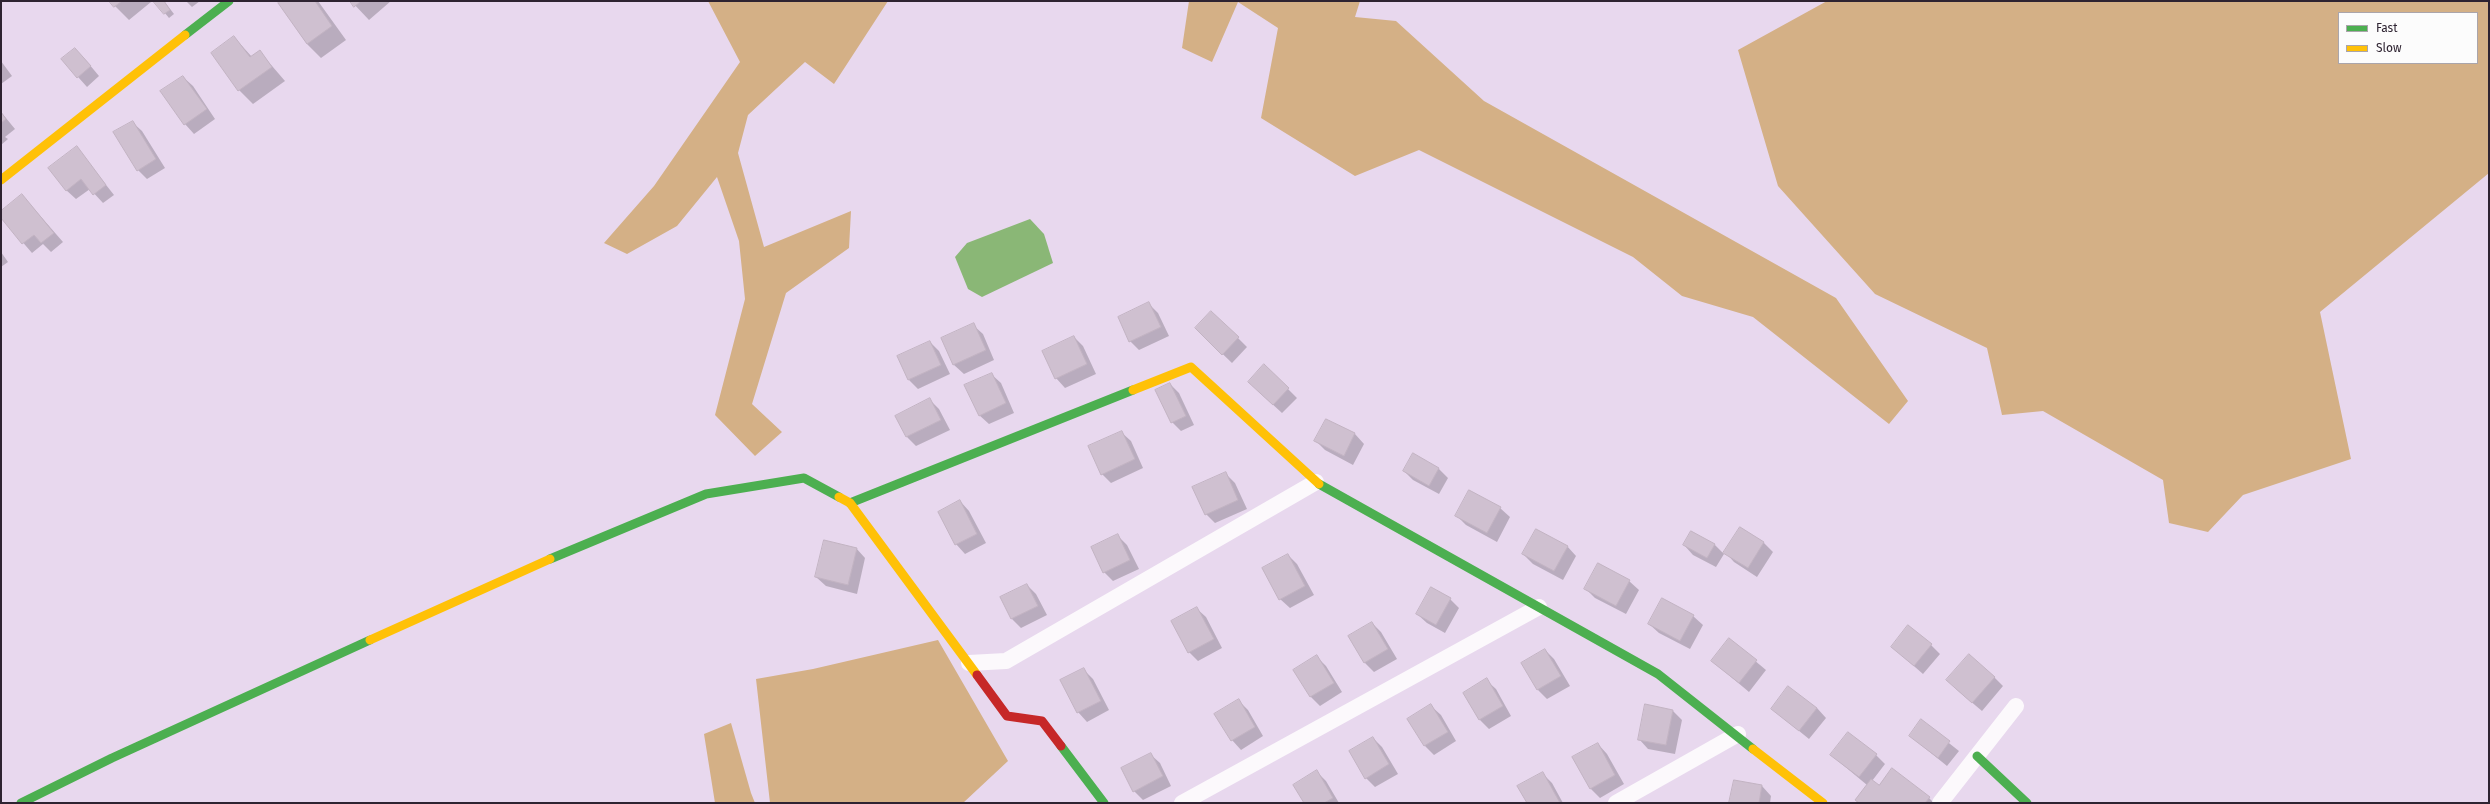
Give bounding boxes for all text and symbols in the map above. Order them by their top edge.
legend [2338,12,2478,64]
text: Fast [2376,21,2398,35]
text: Slow [2376,41,2402,55]

